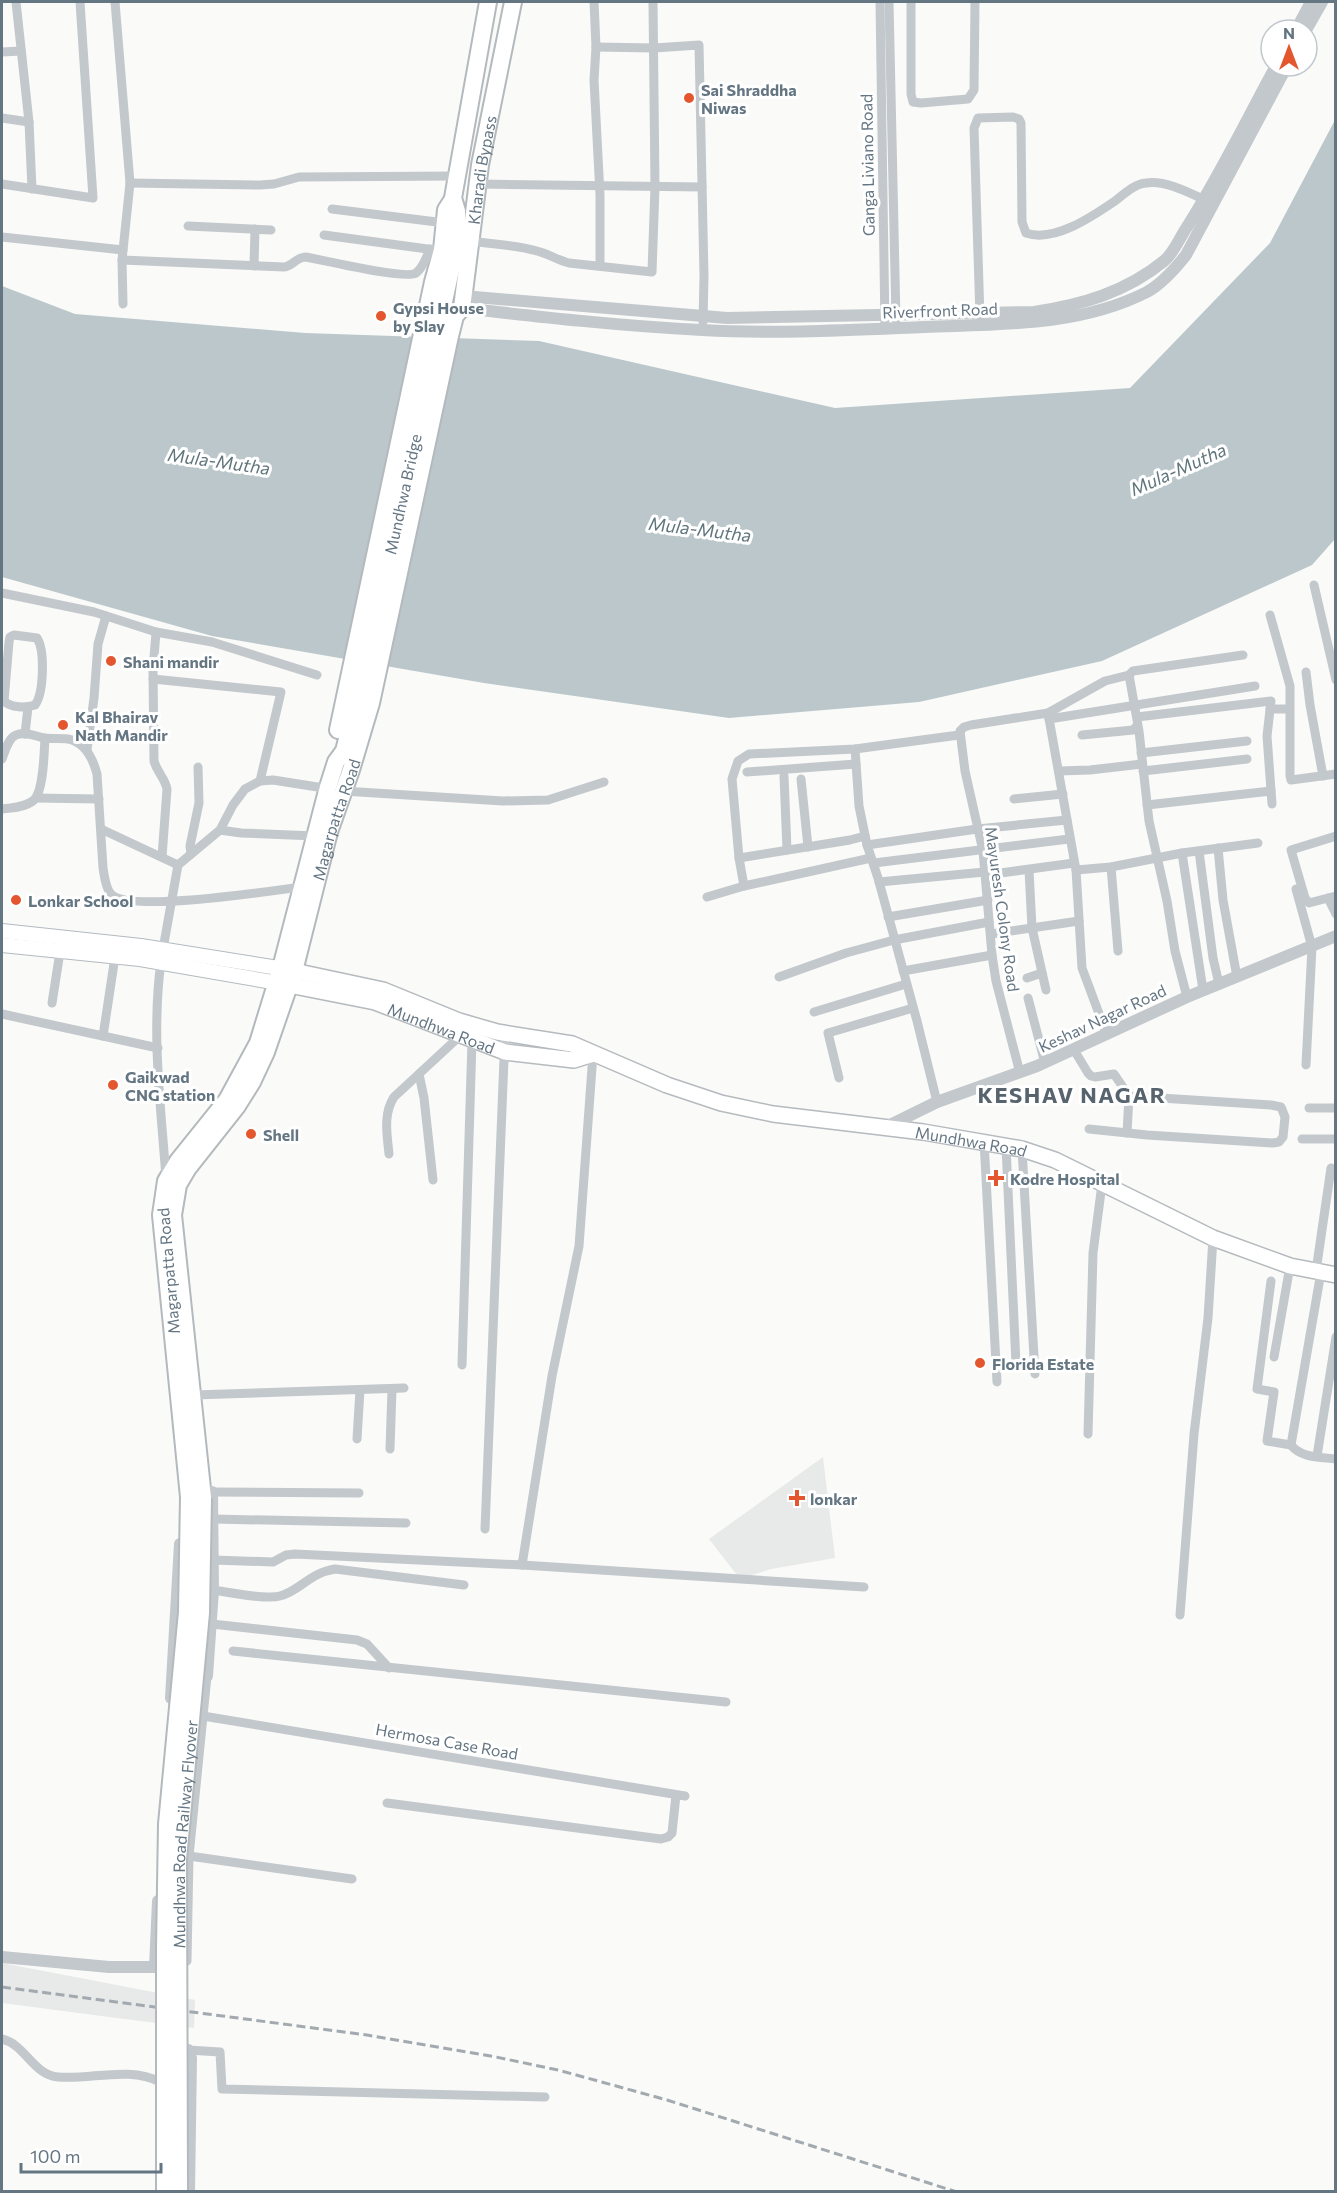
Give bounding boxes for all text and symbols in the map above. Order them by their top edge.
north arrow [1259,18,1319,78]
text: N [1283,23,1295,42]
place label: Sai Shraddha Niwas [701,80,797,117]
marker: Sai Shraddha Niwas [682,91,696,105]
street label: Ganga Liviano Road [856,94,878,236]
street label: Kharadi Bypass [463,114,499,226]
place label: Gypsi House by Slay [393,298,484,335]
street label: Riverfront Road [882,298,998,322]
marker: Gypsi House by Slay [374,309,388,323]
street label: Mundhwa Bridge [380,432,424,556]
water label: Mula-Mutha [1126,438,1230,500]
water label: Mula-Mutha [166,443,272,479]
water label: Mula-Mutha [647,512,753,546]
place label: Shani mandir [123,652,220,671]
marker: Shani mandir [104,654,118,668]
place label: Kal Bhairav Nath Mandir [75,707,168,744]
marker: Kal Bhairav Nath Mandir [56,718,70,732]
street label: Magarpatta Road [308,756,363,882]
street label: Mayuresh Colony Road [982,825,1024,993]
place label: Lonkar School [28,891,133,910]
marker: Lonkar School [9,893,23,907]
street label: Keshav Nagar Road [1035,980,1169,1056]
street label: Mundhwa Road [385,998,498,1057]
place label: Gaikwad CNG station [125,1067,215,1104]
marker: Gaikwad CNG station [106,1078,120,1092]
district label: KESHAV NAGAR [978,1081,1166,1108]
street label: Mundhwa Road [914,1122,1030,1160]
place label: Shell [263,1125,299,1144]
marker: Shell [244,1127,258,1141]
marker: Kodre Hospital [987,1169,1005,1187]
place label: Kodre Hospital [1010,1169,1120,1188]
street label: Magarpatta Road [153,1207,183,1335]
place label: Florida Estate [992,1354,1094,1373]
marker: Florida Estate [973,1356,987,1370]
marker: lonkar [788,1489,806,1507]
place label: lonkar [810,1489,858,1508]
street label: Mundhwa Road Railway Flyover [168,1719,201,1949]
street label: Hermosa Case Road [374,1719,520,1763]
scale bar [21,2136,160,2174]
text: 100 m [30,2145,80,2167]

